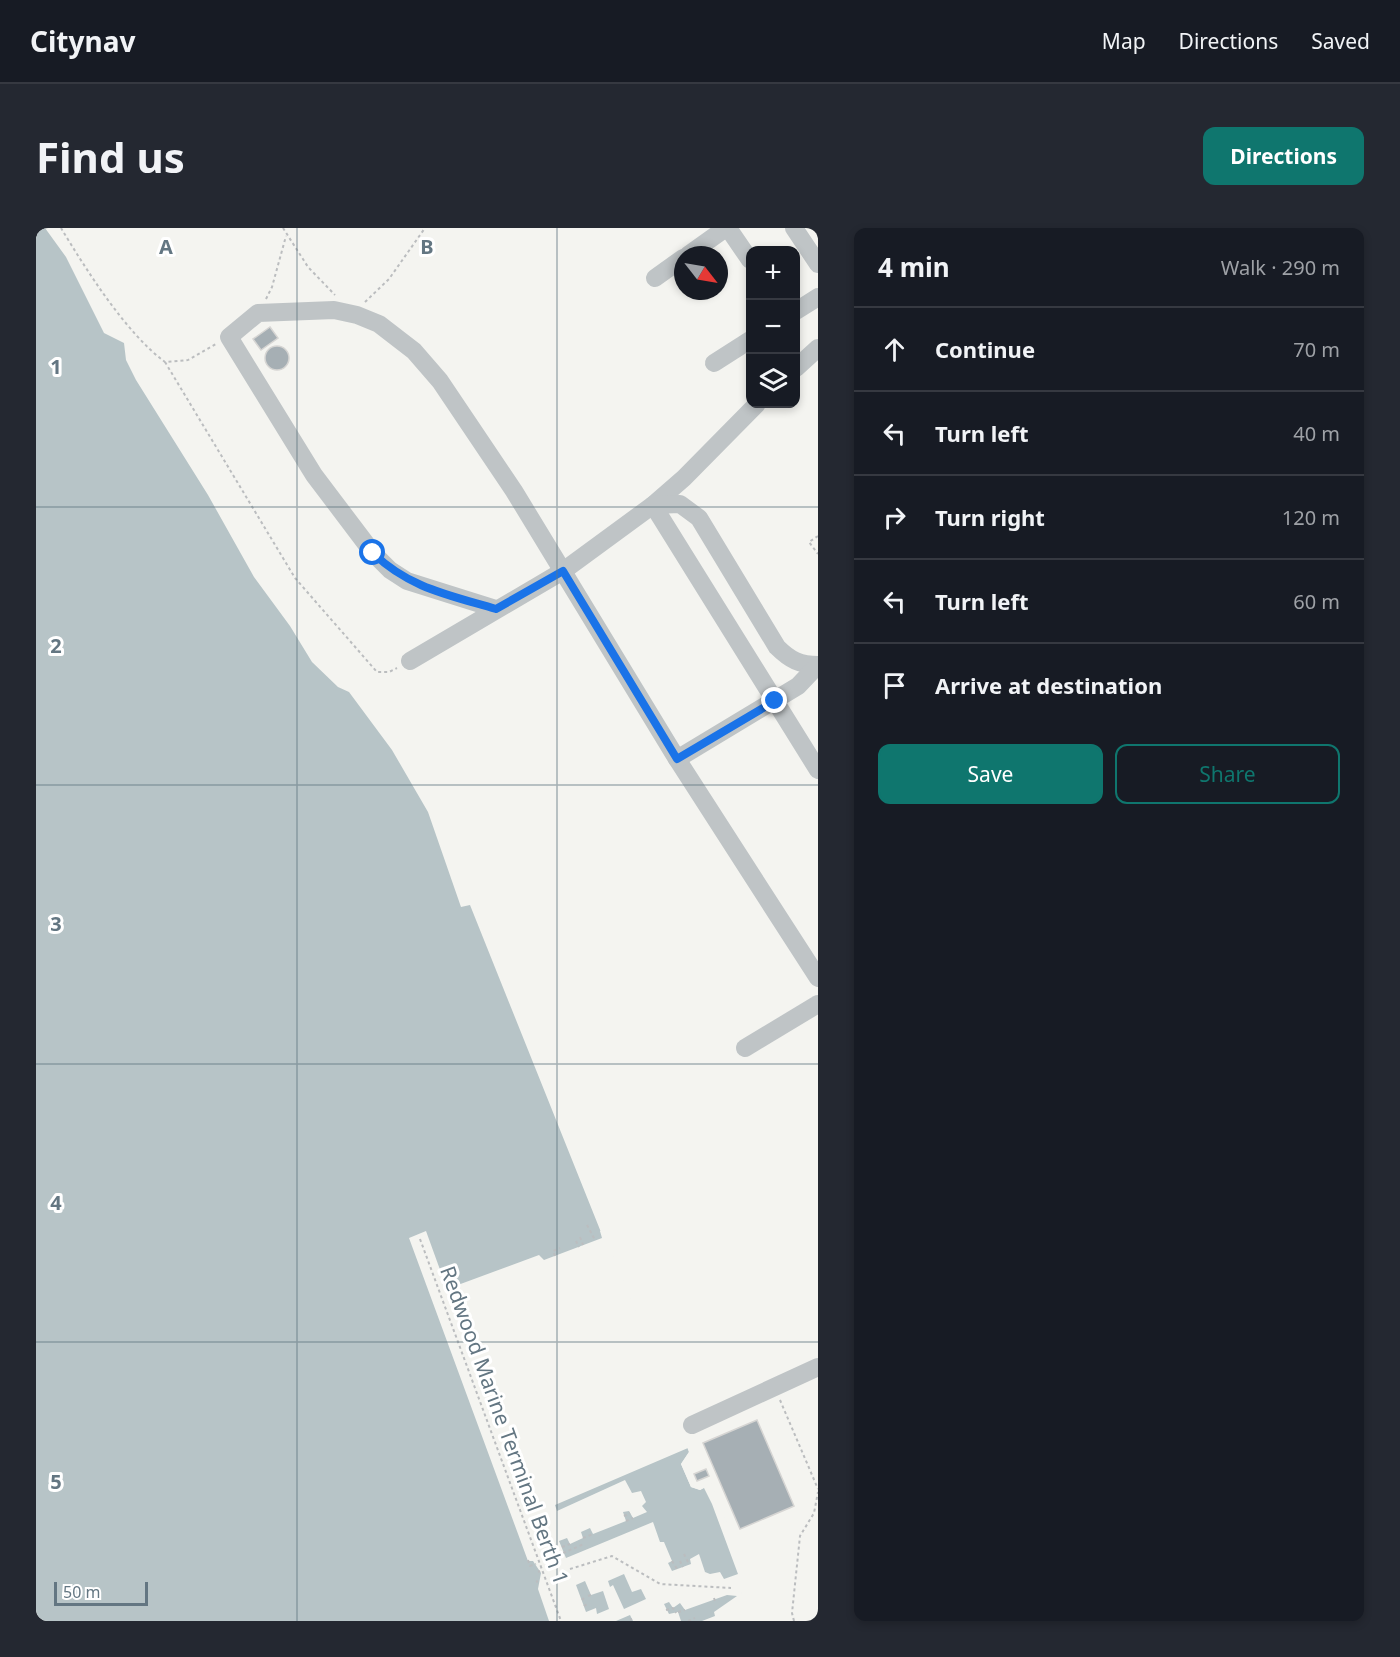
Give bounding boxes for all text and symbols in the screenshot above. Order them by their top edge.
text: Citynav [30,22,135,60]
text: Map [1102,27,1146,55]
text: Directions [1179,27,1278,55]
text: Saved [1311,27,1370,55]
button: Directions [1203,127,1364,185]
text: Find us [36,128,185,185]
text: A [159,233,173,260]
text: B [420,233,434,260]
north arrow [674,246,728,300]
map controls [746,246,800,408]
button: + [746,246,800,300]
text: 4 min [878,249,950,285]
text: Walk · 290 m [1221,254,1340,281]
button: − [746,300,800,354]
icon: ahead [878,333,911,366]
text: Continue [935,334,1035,364]
text: 70 m [1293,336,1340,363]
text: 1 [50,353,62,380]
button: layers [746,354,800,408]
icon: left [878,417,911,450]
text: Turn left [935,418,1029,448]
text: 40 m [1293,420,1340,447]
icon: right [878,501,911,534]
text: Turn right [935,502,1045,532]
text: 120 m [1282,504,1340,531]
route start [359,539,385,565]
icon: left [878,585,911,618]
text: Turn left [935,586,1029,616]
text: 60 m [1293,588,1340,615]
text: 2 [50,632,62,659]
icon: arrive [878,669,911,702]
text: Arrive at destination [935,670,1162,700]
route end [761,687,787,713]
button: Save [878,744,1103,804]
button: Share [1115,744,1340,804]
text: 3 [50,910,62,937]
text: 4 [50,1189,62,1216]
street label: Redwood Marine Terminal Berth 1 [434,1262,576,1588]
text: 5 [50,1468,62,1495]
scale bar [54,1579,148,1606]
text: 50 m [63,1581,100,1603]

